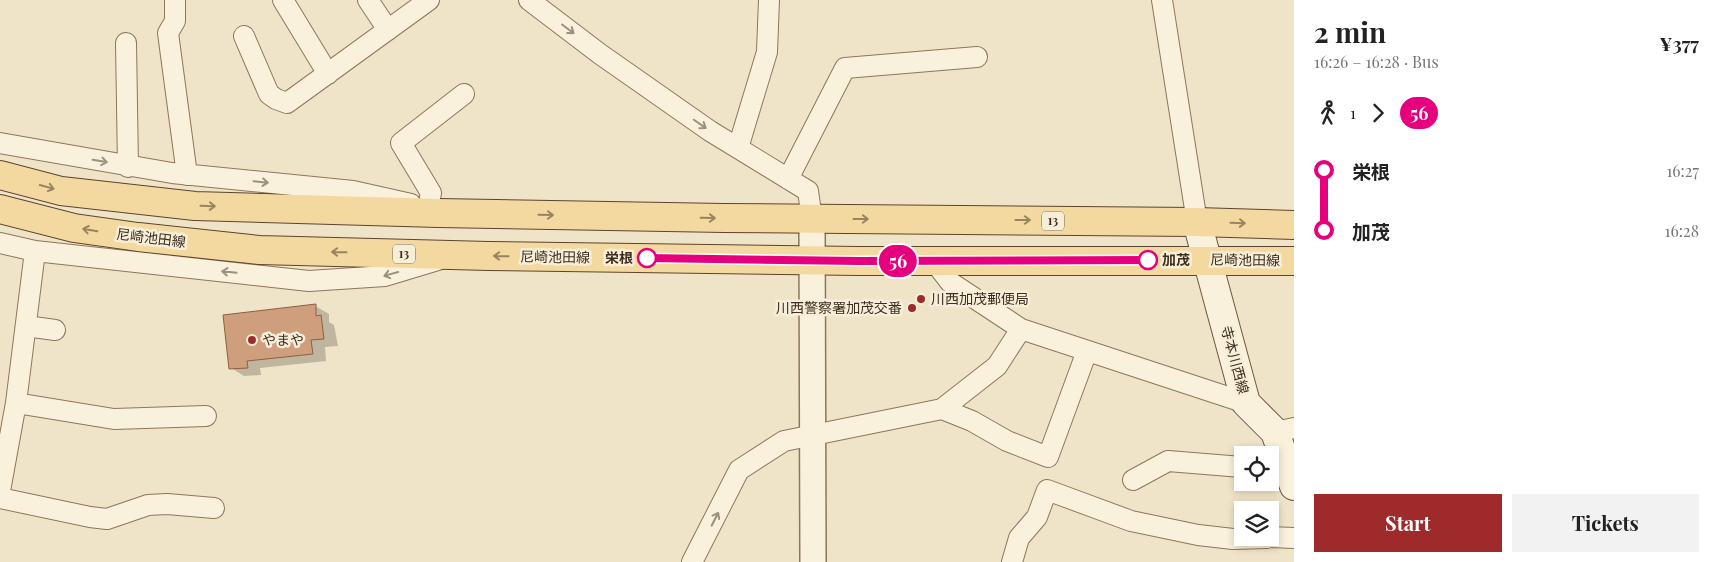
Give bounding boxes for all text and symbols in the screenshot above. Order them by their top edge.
text: 2 min [1314,13,1386,50]
one-way arrow [561,24,574,35]
text: ¥377 [1660,30,1699,56]
text: 16:26 – 16:28 · Bus [1314,51,1439,72]
icon: walk [1314,99,1342,127]
icon: forward [1364,99,1392,127]
text: 56 [1410,101,1428,125]
text: 1 [1350,102,1356,123]
one-way arrow [693,119,707,129]
one-way arrow [91,157,107,167]
text: 栄根 [1352,158,1390,184]
text: 16:27 [1666,160,1699,181]
one-way arrow [252,177,268,187]
one-way arrow [39,183,55,192]
one-way arrow [200,201,216,211]
one-way arrow [538,210,554,220]
road number: 13 [1042,212,1064,230]
one-way arrow [700,213,716,223]
one-way arrow [852,214,869,224]
one-way arrow [1015,215,1031,225]
one-way arrow [1230,218,1246,228]
text: 加茂 [1352,218,1390,244]
text: 16:28 [1665,220,1699,241]
street label: 尼崎池田線 [115,224,187,251]
one-way arrow [82,225,98,235]
road number: 13 [393,244,415,264]
line badge: 56 [876,245,920,277]
street label: 尼崎池田線 [520,246,590,267]
one-way arrow [331,247,347,257]
place label: 栄根 [605,248,633,267]
marker: 栄根 [637,248,657,268]
text: 56 [889,249,907,273]
street label: 尼崎池田線 [1210,249,1280,270]
marker: 加茂 [1138,250,1158,270]
place label: 加茂 [1162,250,1190,269]
one-way arrow [493,251,510,261]
one-way arrow [222,268,238,277]
one-way arrow [383,270,399,279]
place label: 川西加茂郵便局 [931,289,1029,308]
marker: 川西加茂郵便局 [915,293,927,305]
place label: 川西警察署加茂交番 [776,298,902,317]
marker: 川西警察署加茂交番 [906,302,918,314]
street label: 寺本川西線 [1217,324,1254,396]
place label: やまや [262,330,304,349]
marker: やまや [246,334,258,346]
map controls [1234,446,1279,546]
button: locate [1234,446,1279,491]
button: Start [1314,494,1502,552]
button: Tickets [1512,494,1699,552]
button: layers [1234,501,1279,546]
one-way arrow [711,512,720,527]

